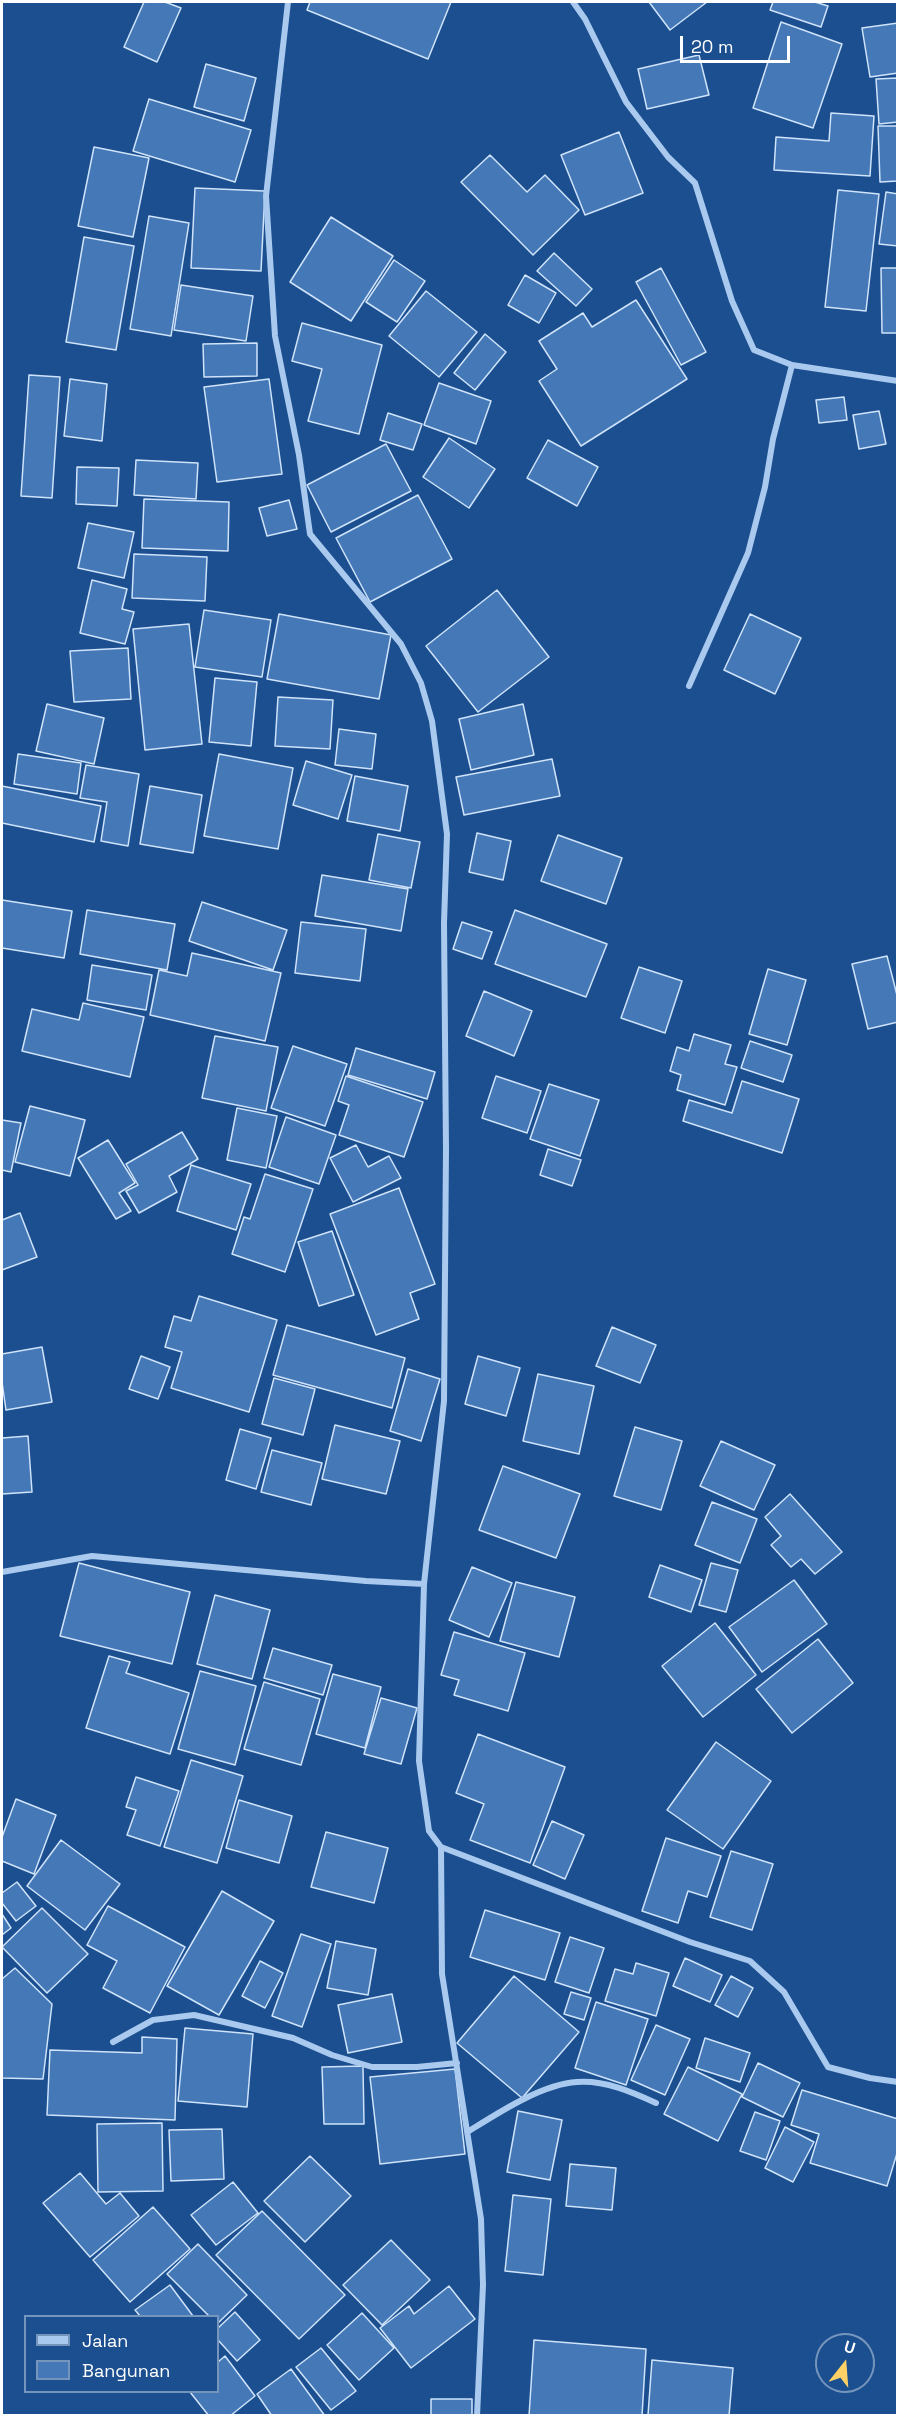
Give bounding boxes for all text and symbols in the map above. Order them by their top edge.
scale bar [683,24,792,62]
text: 20 m [691,35,734,58]
legend [24,2315,219,2393]
text: Jalan [82,2329,128,2352]
north arrow [815,2333,875,2393]
text: U [842,2336,858,2359]
text: Bangunan [82,2359,170,2382]

